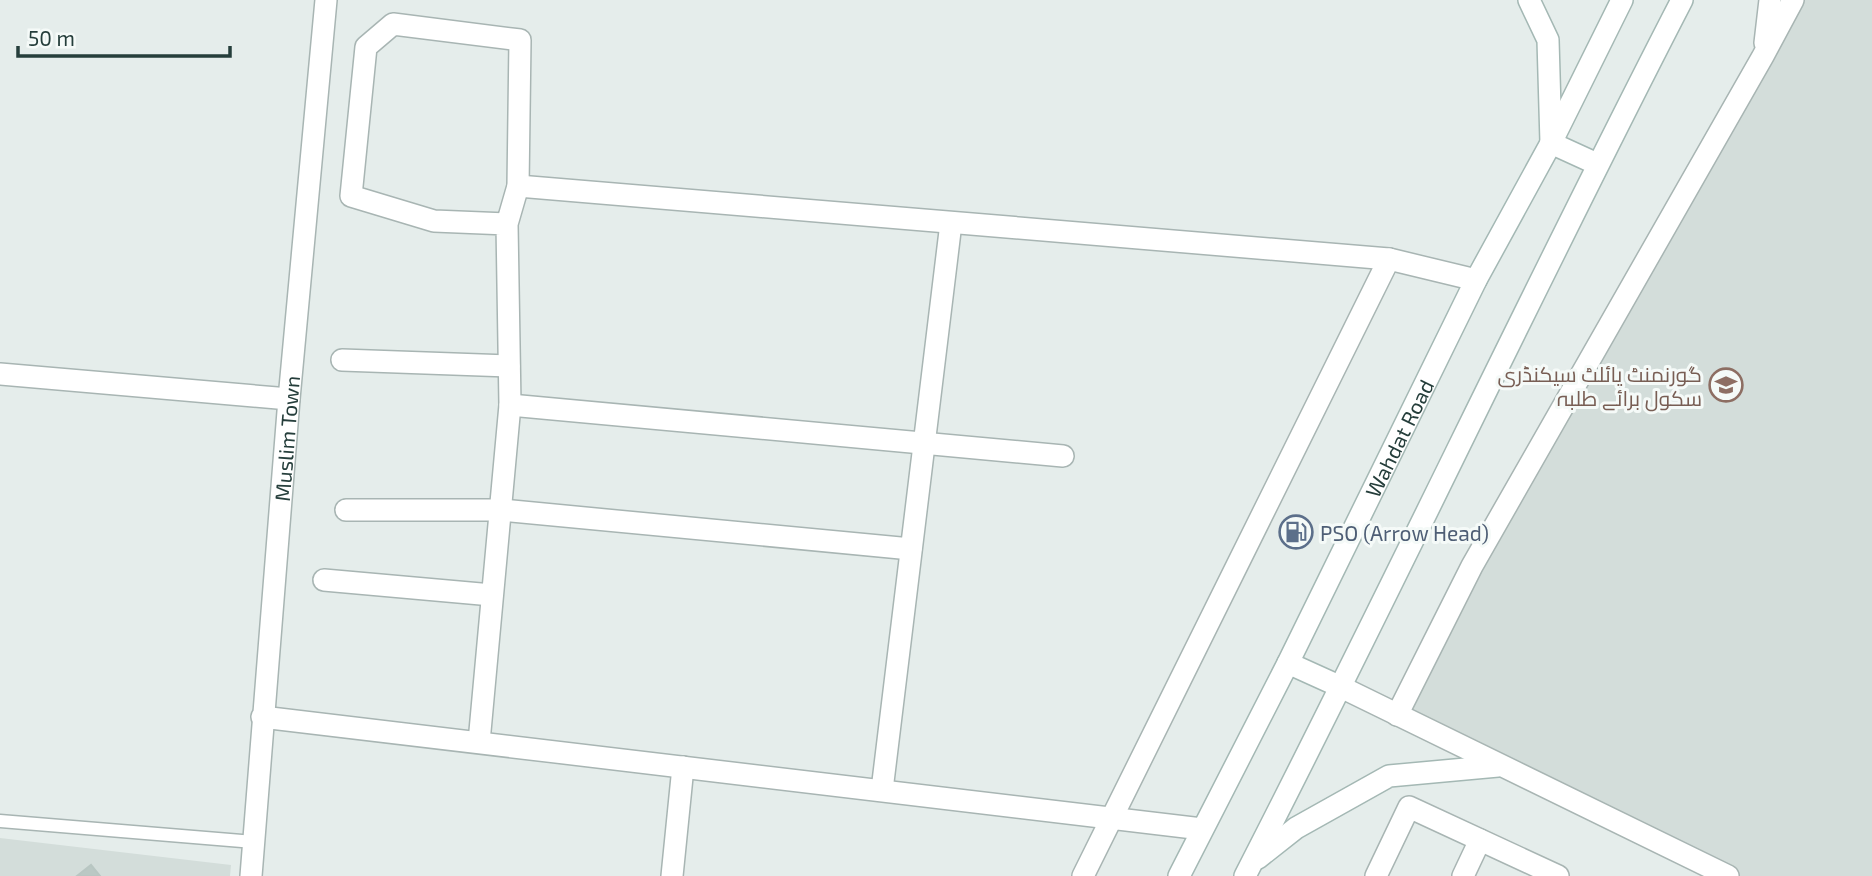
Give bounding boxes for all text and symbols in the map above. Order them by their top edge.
scale bar [18,14,229,58]
text: 50 m [28,25,75,50]
place label: گورنمنٹ پائلٹ سیکنڈری سکول برائے طلبہ [1498,361,1702,412]
school or university icon: گورنمنٹ پائلٹ سیکنڈری سکول برائے طلبہ [1707,366,1745,404]
street label: Muslim Town [268,374,304,502]
street label: Wahdat Road [1359,375,1438,501]
fuel station icon: PSO (Arrow Head) [1277,513,1315,551]
place label: PSO (Arrow Head) [1320,520,1489,545]

